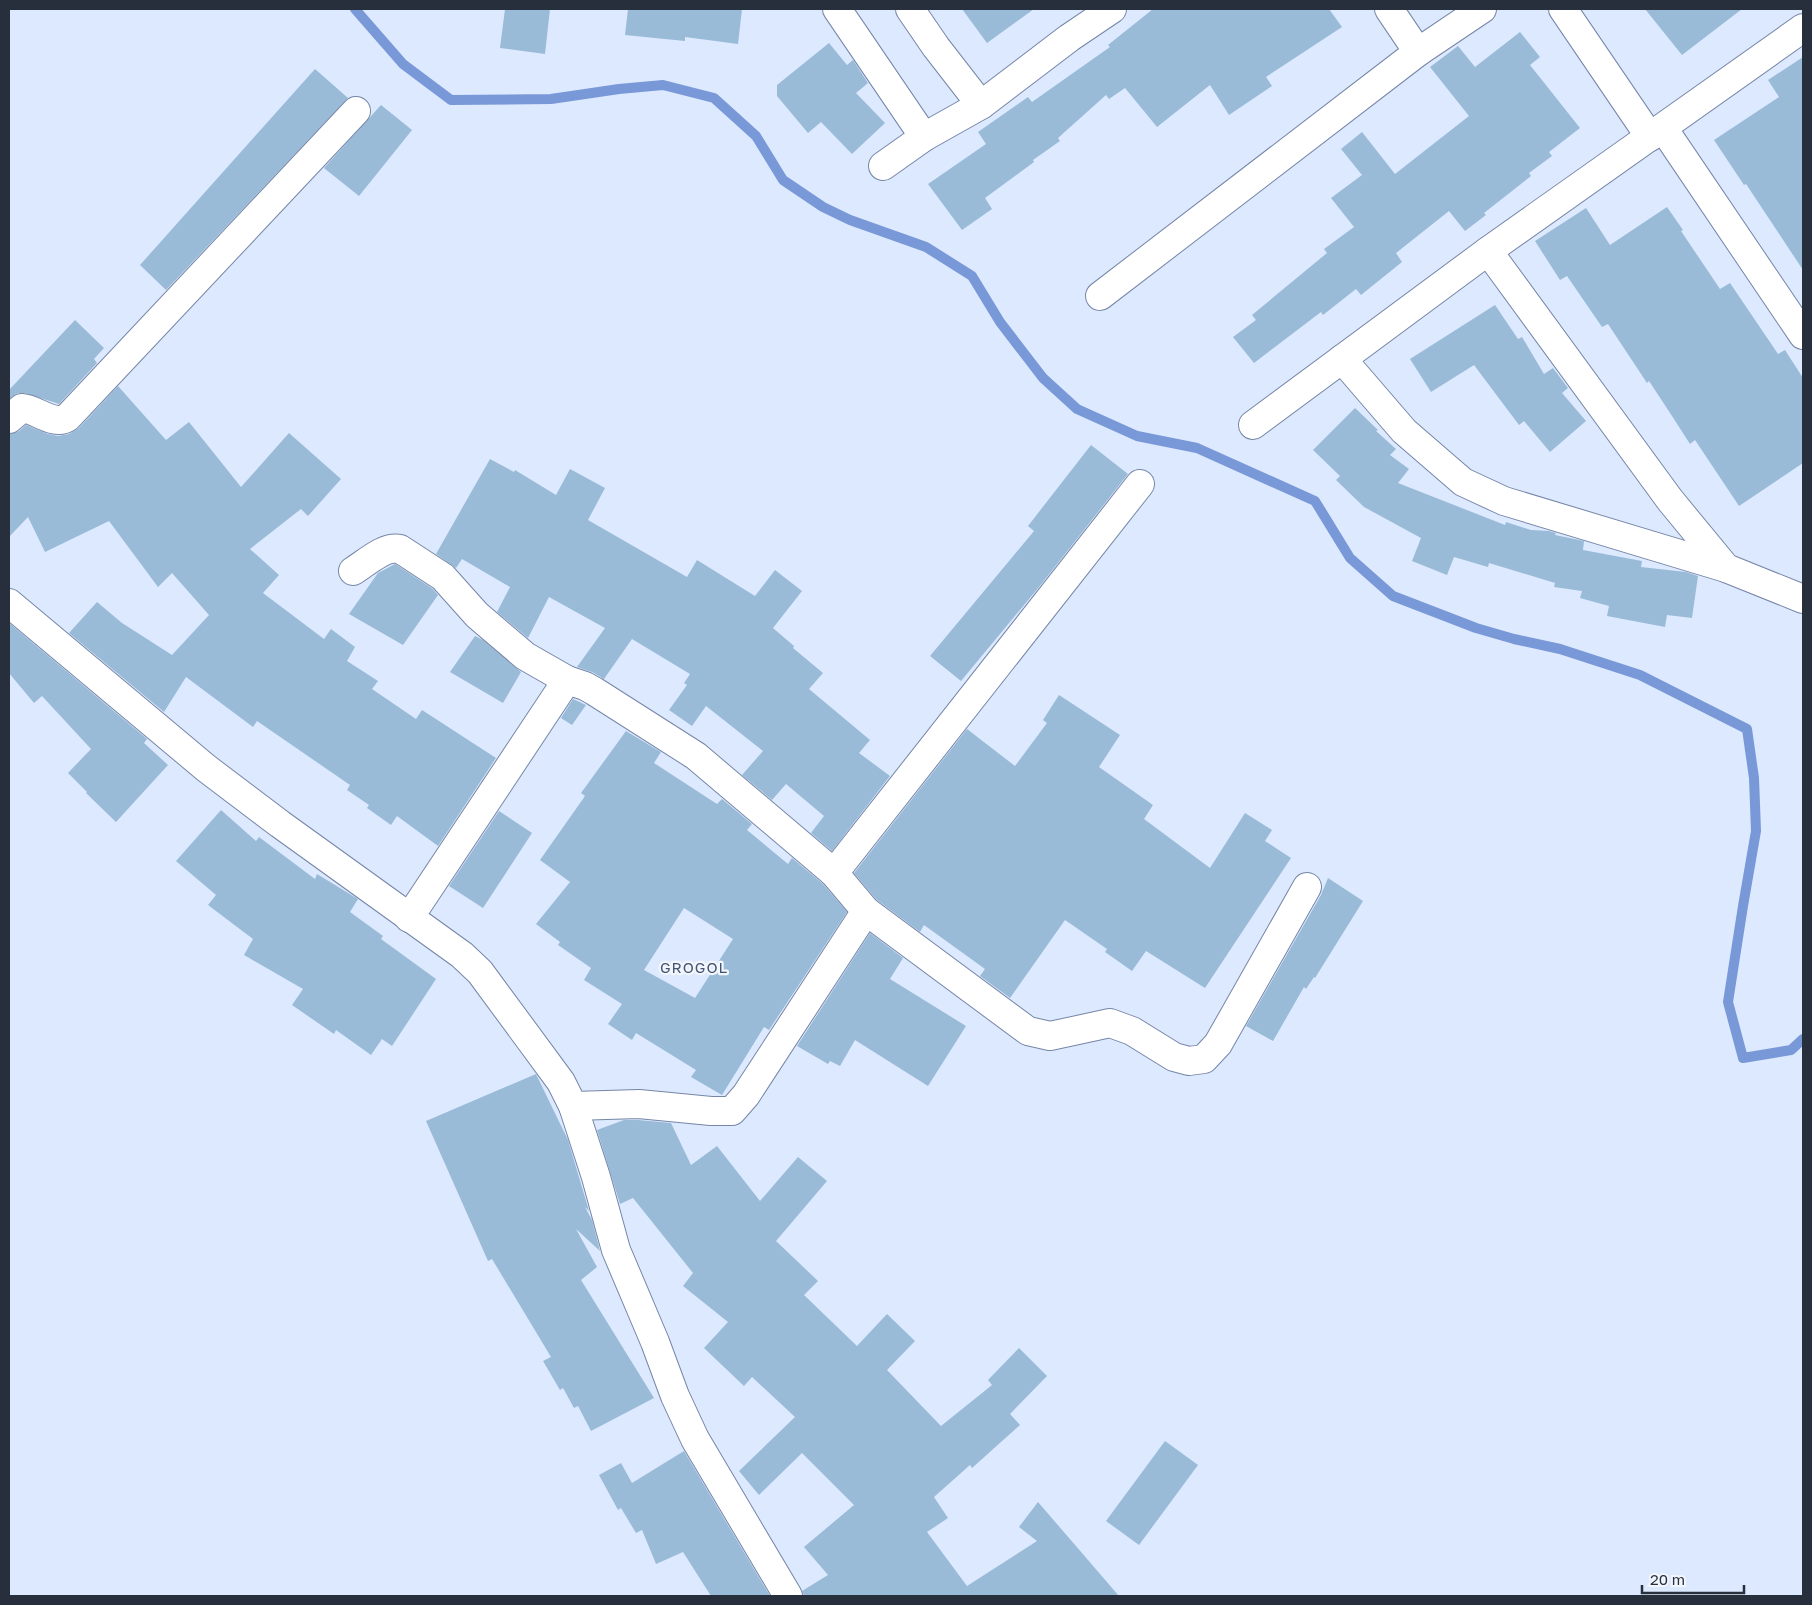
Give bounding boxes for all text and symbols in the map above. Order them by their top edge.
district label: GROGOL [660,958,728,976]
scale bar [1642,1562,1744,1594]
text: 20 m [1650,1570,1685,1588]

